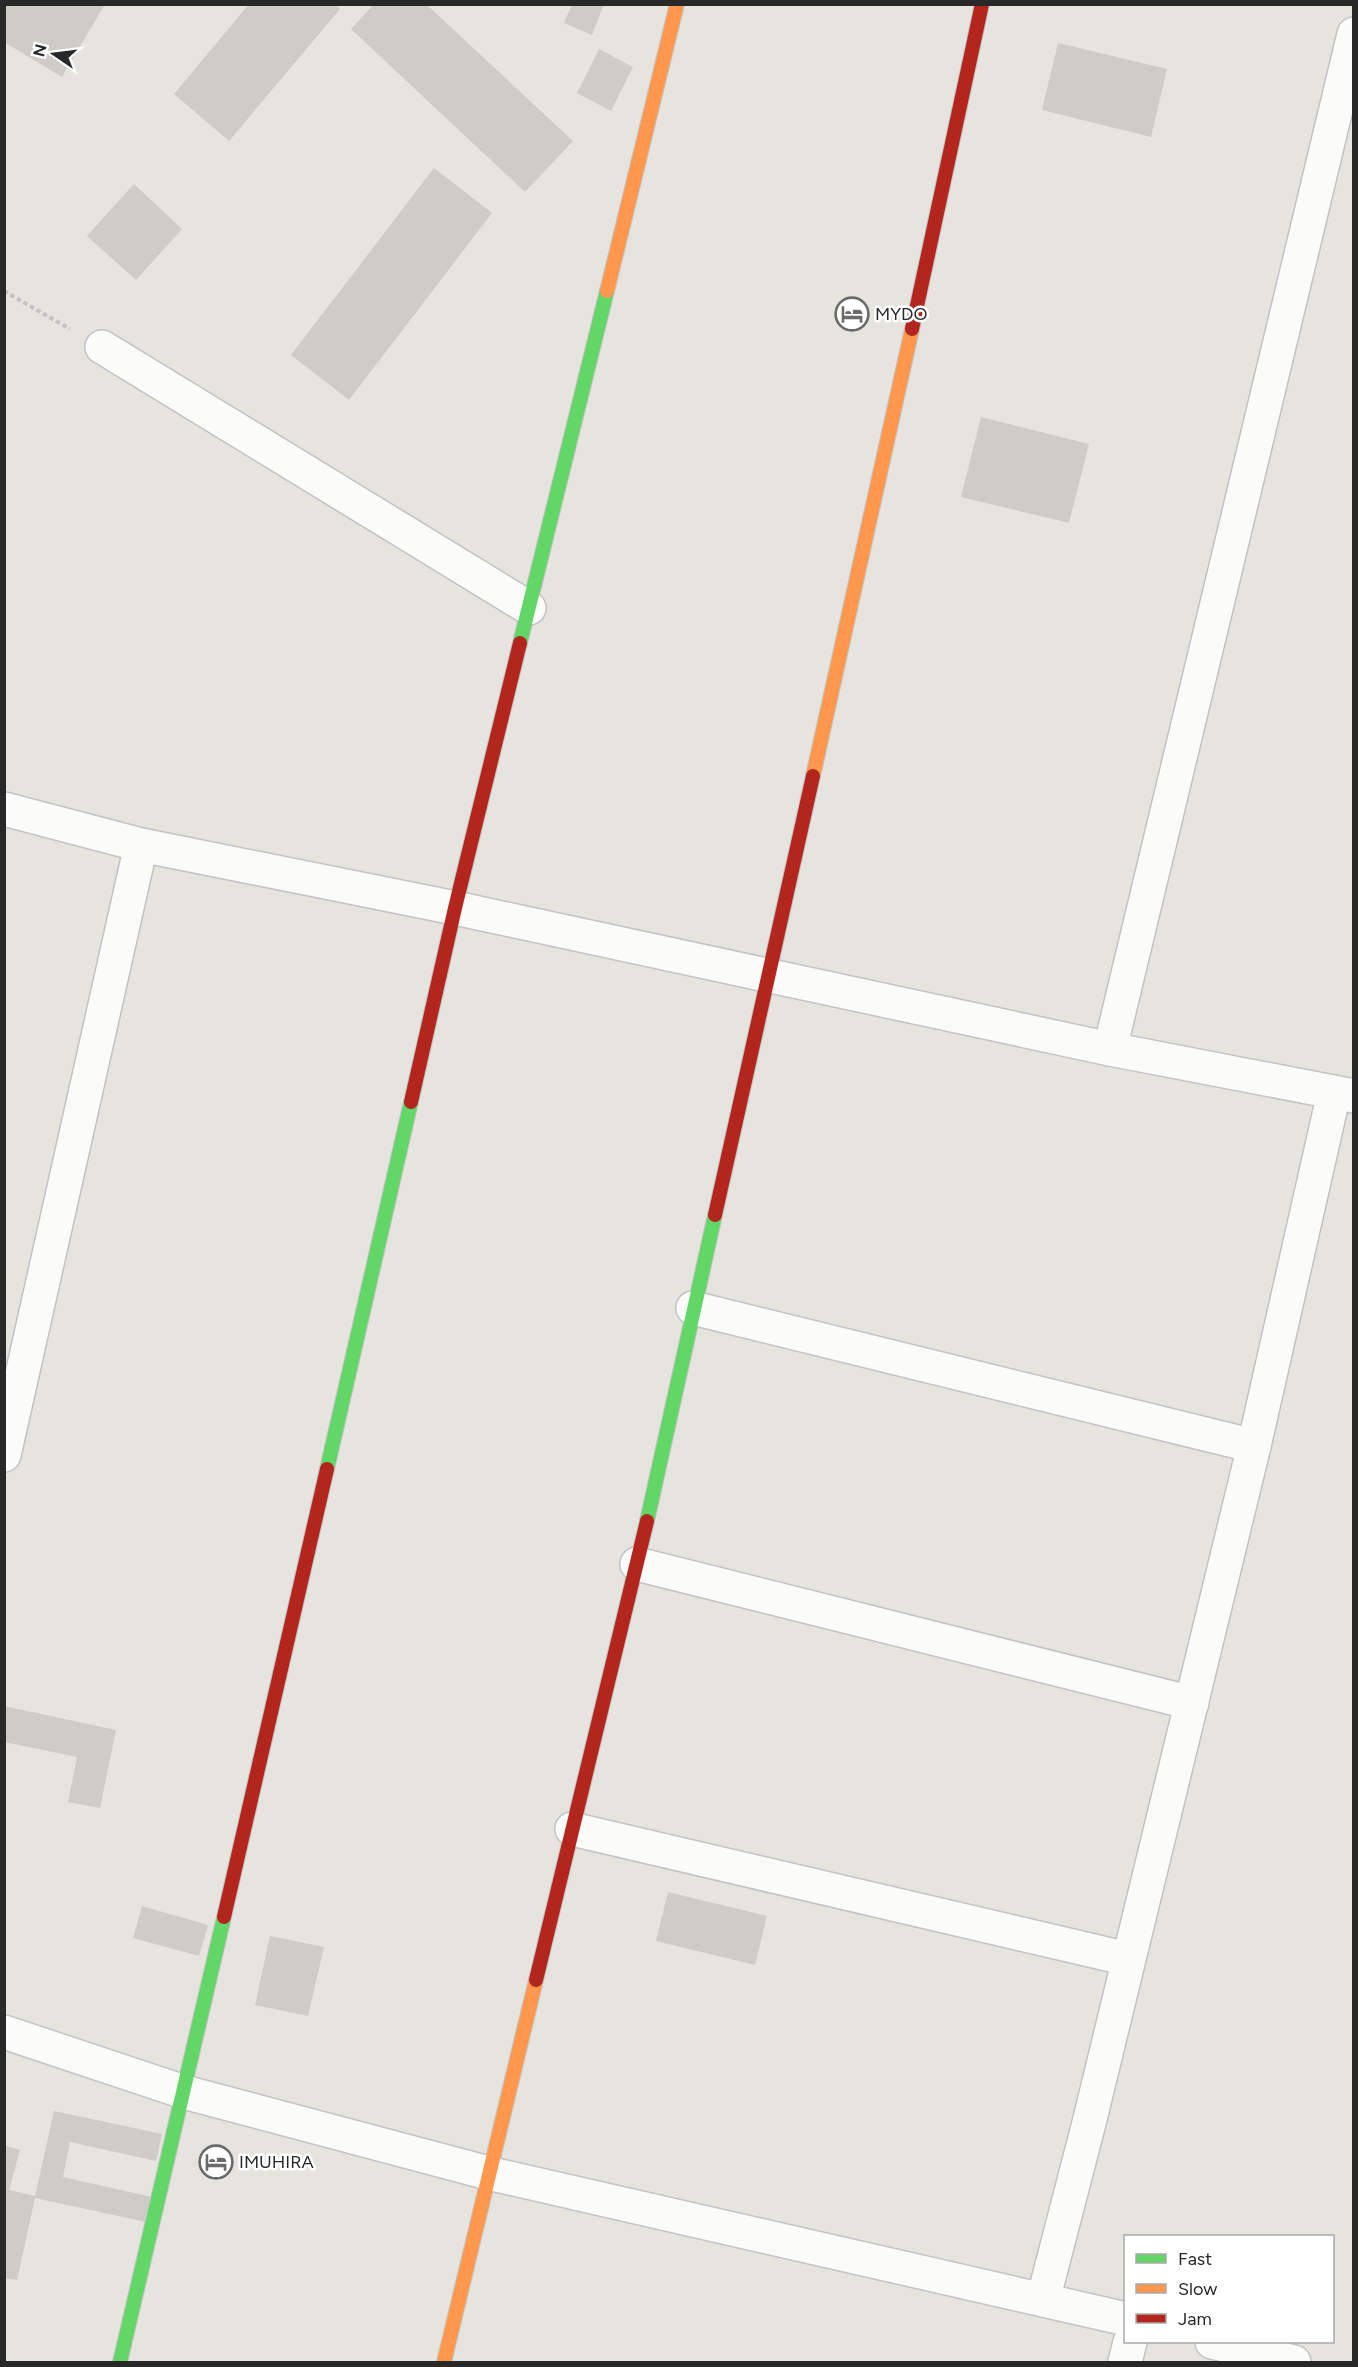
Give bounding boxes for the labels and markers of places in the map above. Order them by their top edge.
hotel icon: MYDO [834,296,870,332]
place label: MYDO [875,303,927,325]
hotel icon: IMUHIRA [198,2144,234,2180]
place label: IMUHIRA [239,2151,314,2173]

